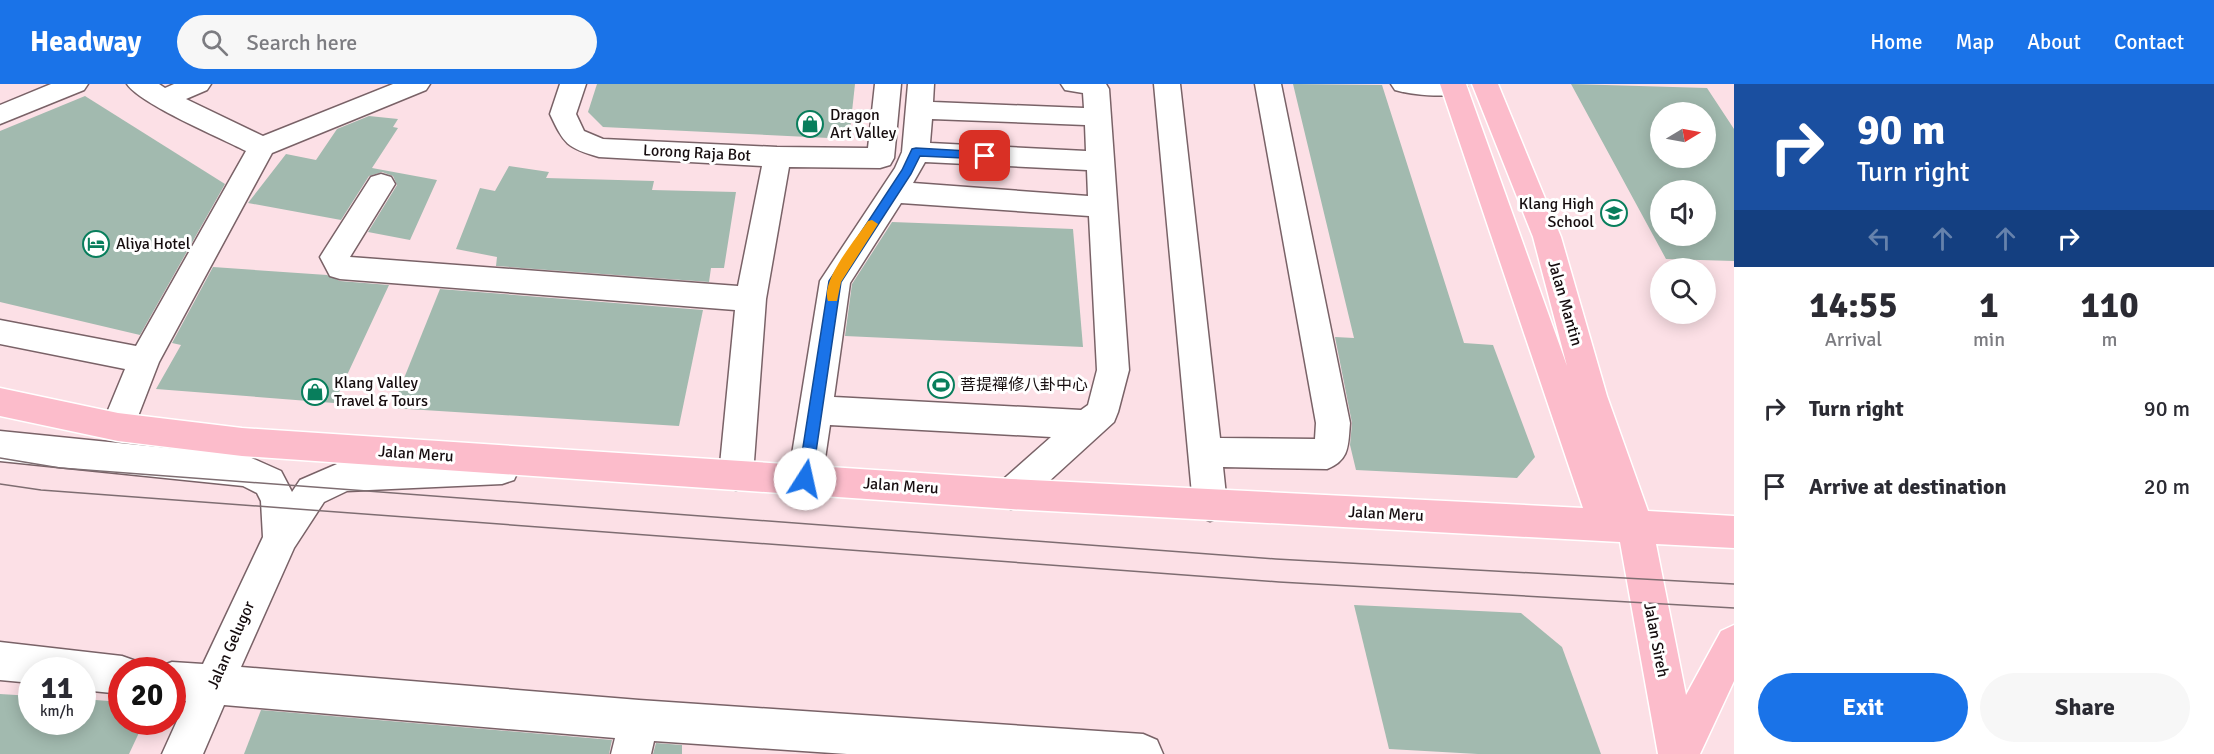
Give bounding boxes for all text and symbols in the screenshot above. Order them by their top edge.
search box [177,15,597,69]
text: Headway [30,25,141,59]
icon: search [198,26,231,59]
text: Search here [246,29,357,56]
text: Home [1870,29,1923,55]
text: Map [1956,29,1994,55]
text: About [2027,29,2081,55]
text: Contact [2114,29,2184,55]
north arrow [1650,102,1716,168]
map controls [1650,102,1716,324]
place label: Dragon Art Valley [830,105,897,143]
text: 90 m [1857,105,1946,156]
icon: right [1758,108,1836,186]
shop icon: Dragon Art Valley [795,109,825,139]
pin [959,130,1010,181]
icon: arrive [968,139,1001,172]
street label: Lorong Raja Bot [643,140,752,166]
text: Turn right [1857,156,1970,189]
button: sound [1650,180,1716,246]
place label: Klang High School [1519,194,1594,232]
school or university icon: Klang High School [1599,198,1629,228]
icon: left [1863,222,1896,255]
icon: ahead [1926,222,1959,255]
icon: ahead [1989,222,2022,255]
icon: right [2052,222,2085,255]
hotel icon: Aliya Hotel [81,229,111,259]
place label: Aliya Hotel [116,234,191,254]
street label: Jalan Mantin [1543,258,1587,348]
button: search [1650,258,1716,324]
text: 14:55 [1809,283,1898,328]
text: 1 [1979,283,1999,328]
text: 110 [2080,283,2139,328]
text: Arrival [1825,327,1882,352]
text: min [1973,327,2005,352]
text: m [2102,327,2118,352]
sports icon: 菩提禪修八卦中心 [926,370,956,400]
place label: Klang Valley Travel & Tours [334,373,428,411]
place label: 菩提禪修八卦中心 [960,375,1088,395]
shop icon: Klang Valley Travel & Tours [300,377,330,407]
icon: right [1758,392,1791,425]
text: Turn right [1809,395,1904,422]
text: 90 m [2144,395,2190,422]
street label: Jalan Meru [378,441,454,467]
position arrow [773,447,837,511]
icon: arrive [1758,470,1791,503]
street label: Jalan Meru [863,473,939,499]
text: Arrive at destination [1809,473,2006,500]
text: 20 m [2144,473,2190,500]
street label: Jalan Meru [1348,502,1424,526]
street label: Jalan Gelugor [203,598,259,692]
street label: Jalan Sireh [1639,601,1673,679]
speed limit sign: 20 [108,657,186,735]
text: 11 [41,670,73,707]
button: Exit [1758,673,1968,742]
button: Share [1980,673,2190,742]
text: km/h [40,702,74,720]

